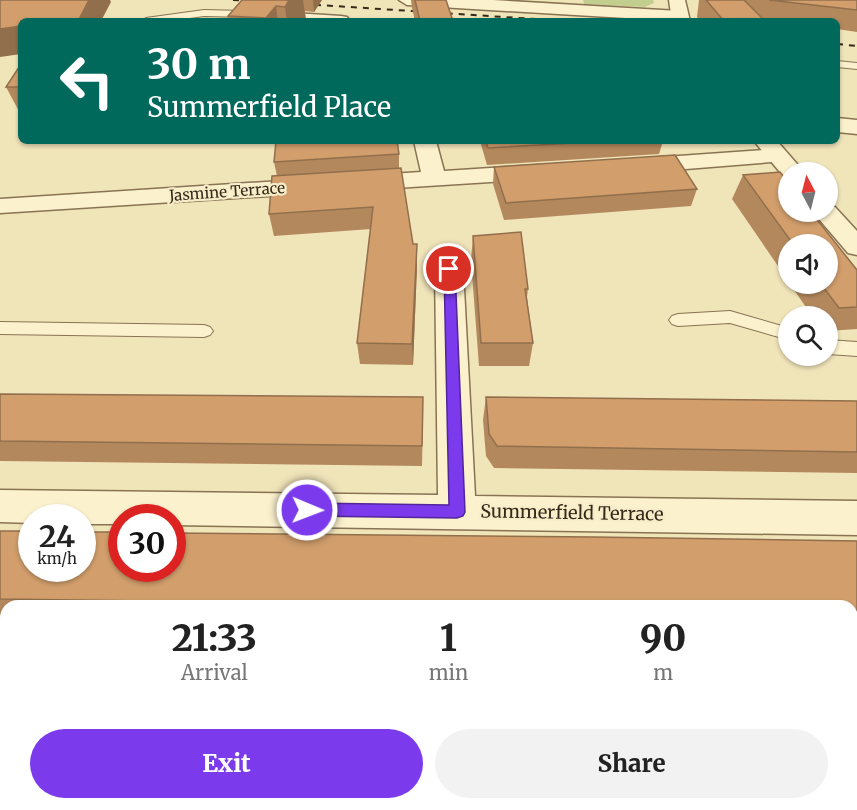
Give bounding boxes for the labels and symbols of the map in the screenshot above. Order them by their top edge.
north arrow [778,162,838,222]
street label: Jasmine Terrace [167,178,286,205]
pin [423,243,474,294]
position arrow [275,478,339,542]
street label: Summerfield Terrace [480,499,664,526]
speed limit sign: 30 [108,504,186,582]

